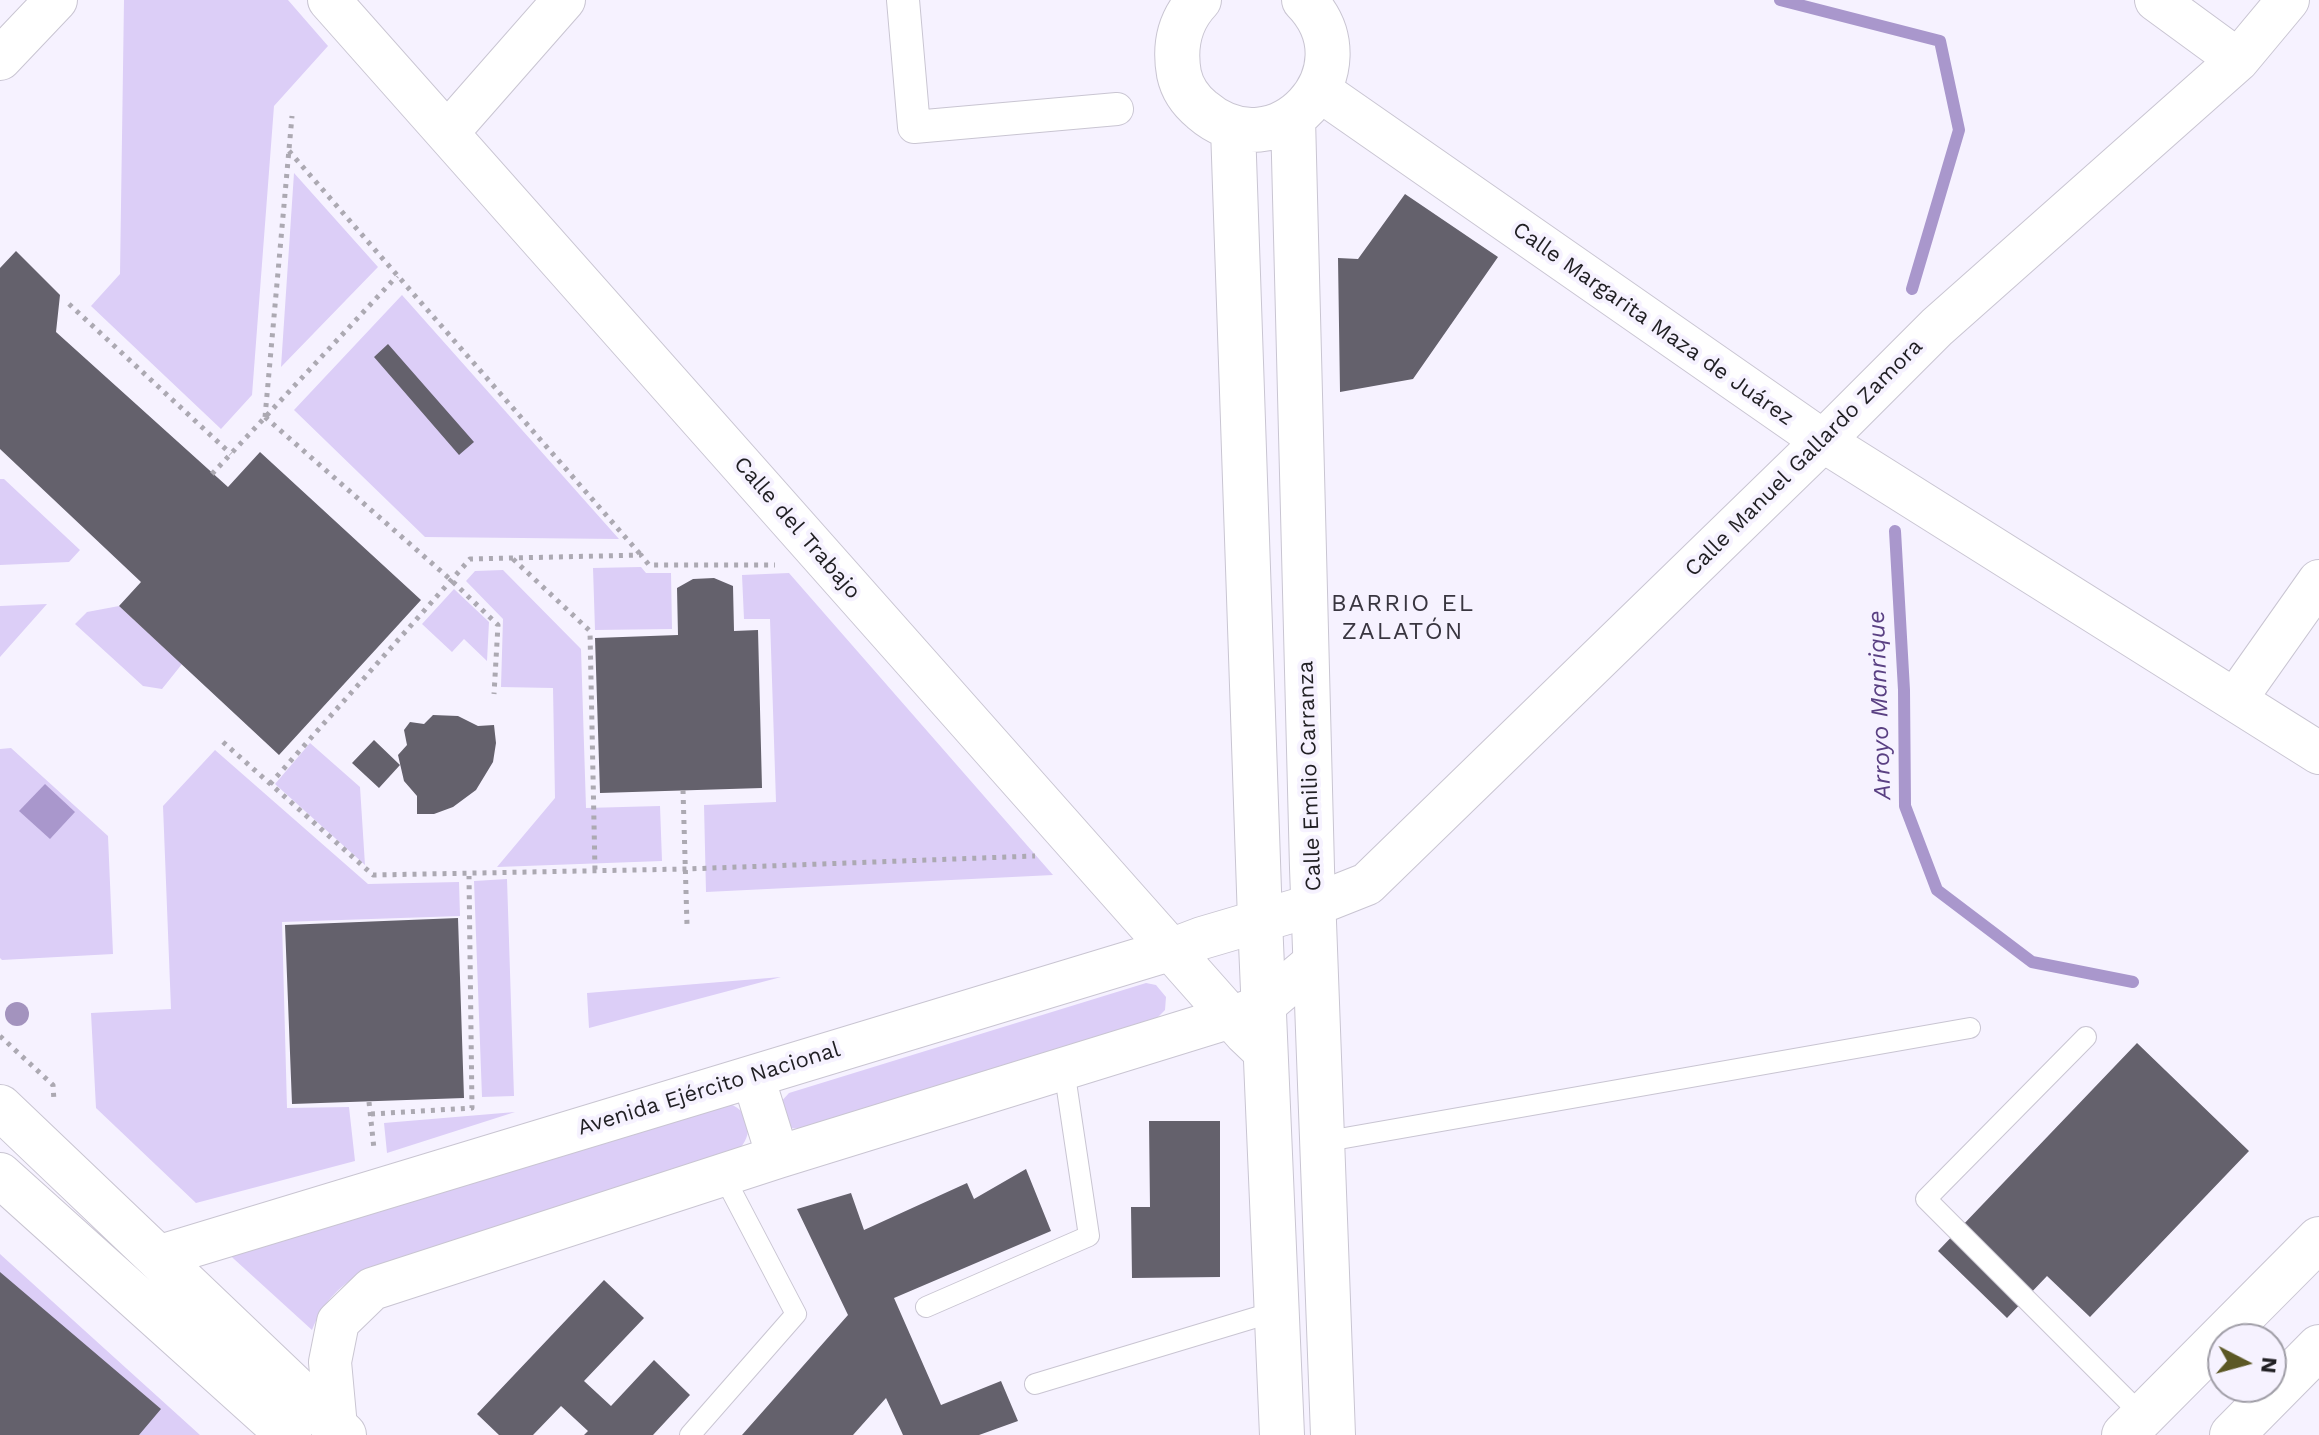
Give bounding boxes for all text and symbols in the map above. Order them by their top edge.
street label: Calle Margarita Maza de Juárez [1507,217,1799,431]
street label: Calle Manuel Gallardo Zamora [1680,334,1928,582]
street label: Calle del Trabajo [728,451,866,605]
district label: BARRIO EL ZALATÓN [1331,590,1475,646]
water label: Arroyo Manrique [1862,610,1898,800]
street label: Calle Emilio Carranza [1293,660,1327,892]
street label: Avenida Ejército Nacional [575,1036,843,1142]
north arrow [2207,1323,2287,1403]
text: N [2256,1356,2283,1375]

